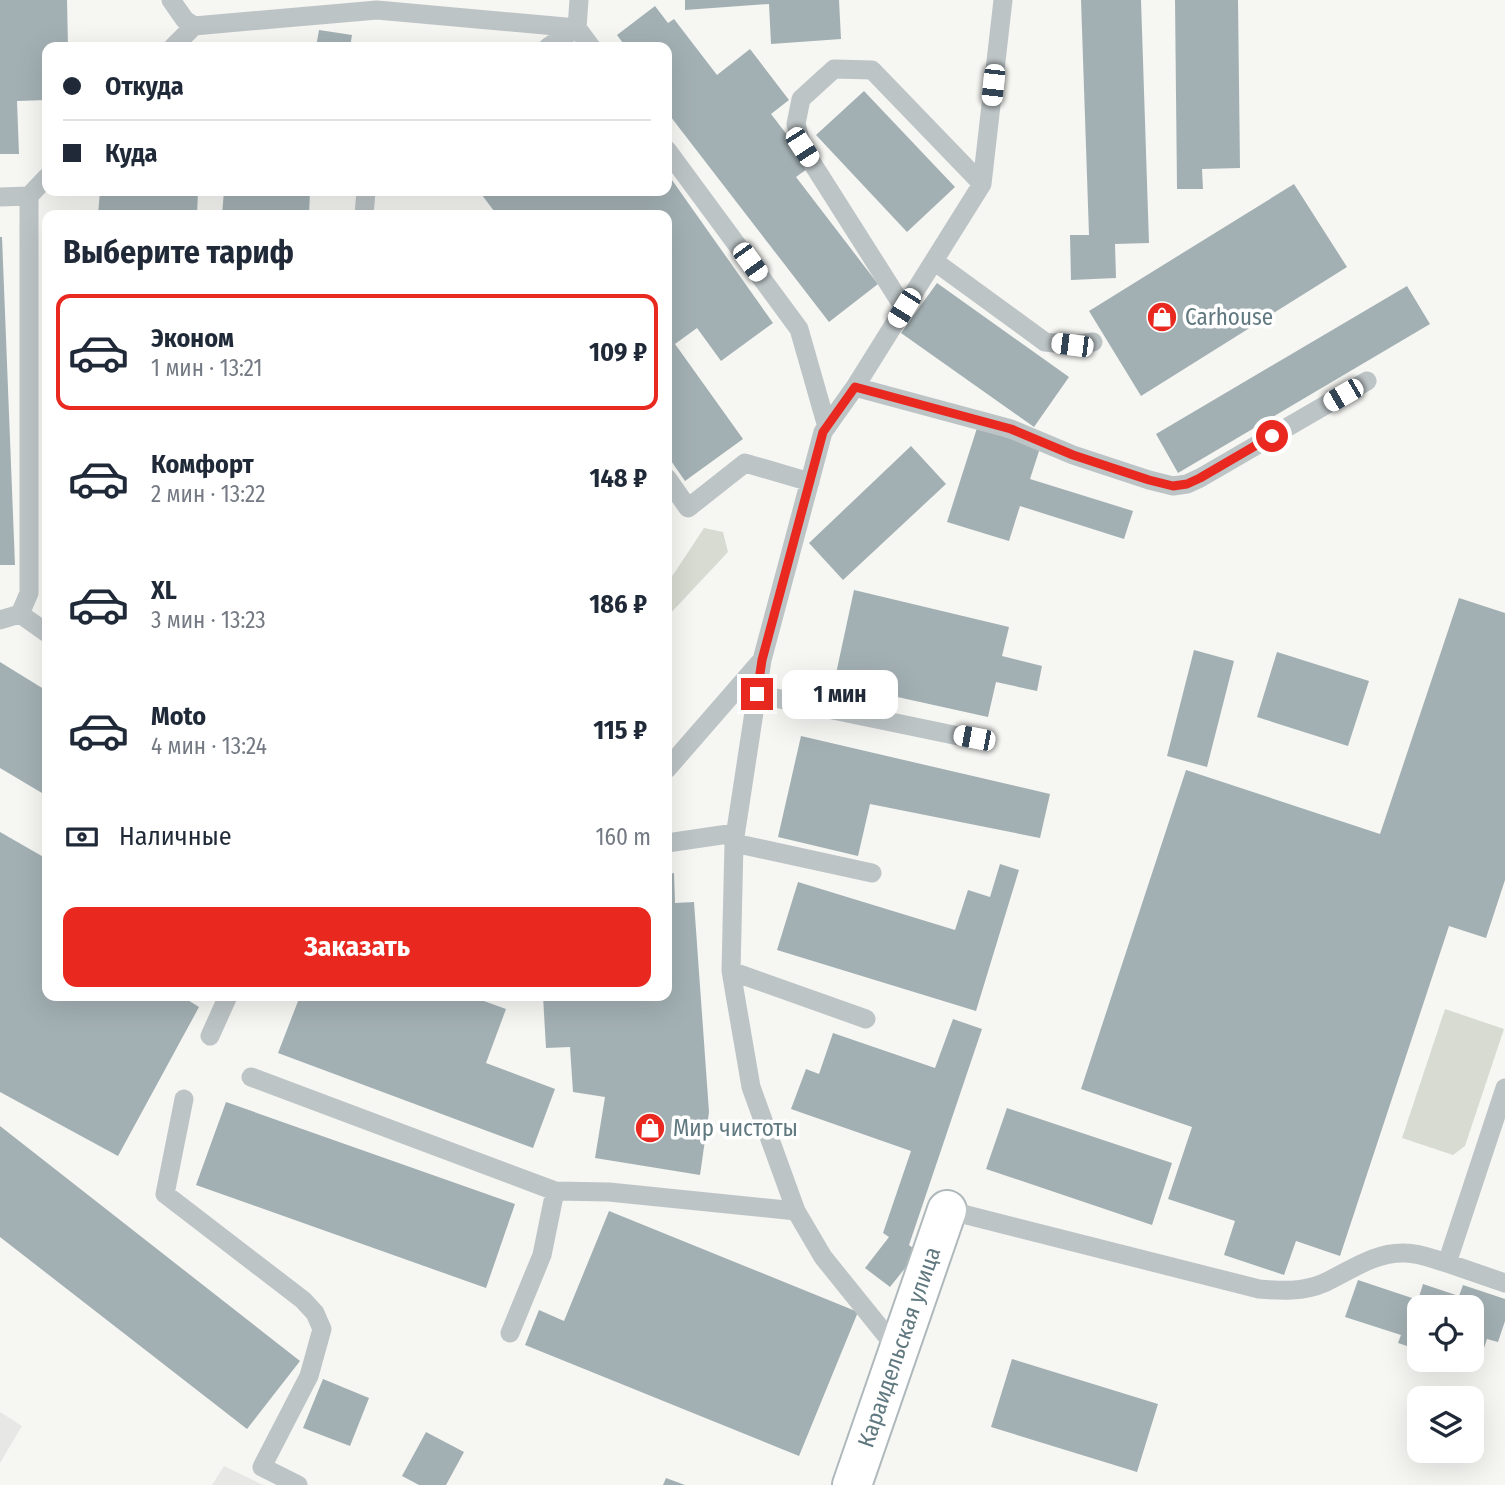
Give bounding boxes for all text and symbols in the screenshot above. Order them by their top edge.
car [981,63,1006,107]
text: Откуда [105,71,184,102]
car [782,124,823,170]
text: Куда [105,138,158,169]
text: Выберите тариф [63,233,294,271]
car [730,239,771,285]
car [884,285,925,331]
shop icon: Carhouse [1145,300,1179,334]
place label: Carhouse [1185,303,1273,331]
icon: car [67,321,130,384]
text: Эконом [151,323,234,354]
car [1050,332,1095,358]
text: 109 ₽ [589,337,647,368]
text: 1 мин · 13:21 [151,354,262,382]
car [1320,375,1367,415]
route start [1256,420,1288,452]
icon: car [67,447,130,510]
text: Комфорт [151,449,254,480]
text: 148 ₽ [589,463,647,494]
text: 2 мин · 13:22 [151,480,265,508]
icon: car [67,573,130,636]
text: XL [151,575,177,606]
text: 186 ₽ [589,589,647,620]
text: 3 мин · 13:23 [151,606,266,634]
callout: 1 мин [782,670,897,718]
route end [741,678,773,710]
text: 1 мин [813,680,867,708]
icon: car [67,699,130,762]
text: Moto [151,701,206,732]
text: 115 ₽ [593,715,647,746]
car [952,724,997,752]
text: 4 мин · 13:24 [151,732,267,760]
icon: cash [63,818,101,856]
text: Наличные [119,821,232,852]
text: 160 m [596,823,651,851]
button: Заказать [63,907,651,987]
shop icon: Мир чистоты [633,1111,667,1145]
place label: Мир чистоты [673,1114,798,1142]
street label: Караидельская улица [852,1243,946,1451]
map controls [1407,1295,1484,1463]
button: locate [1407,1295,1484,1372]
button: layers [1407,1386,1484,1463]

